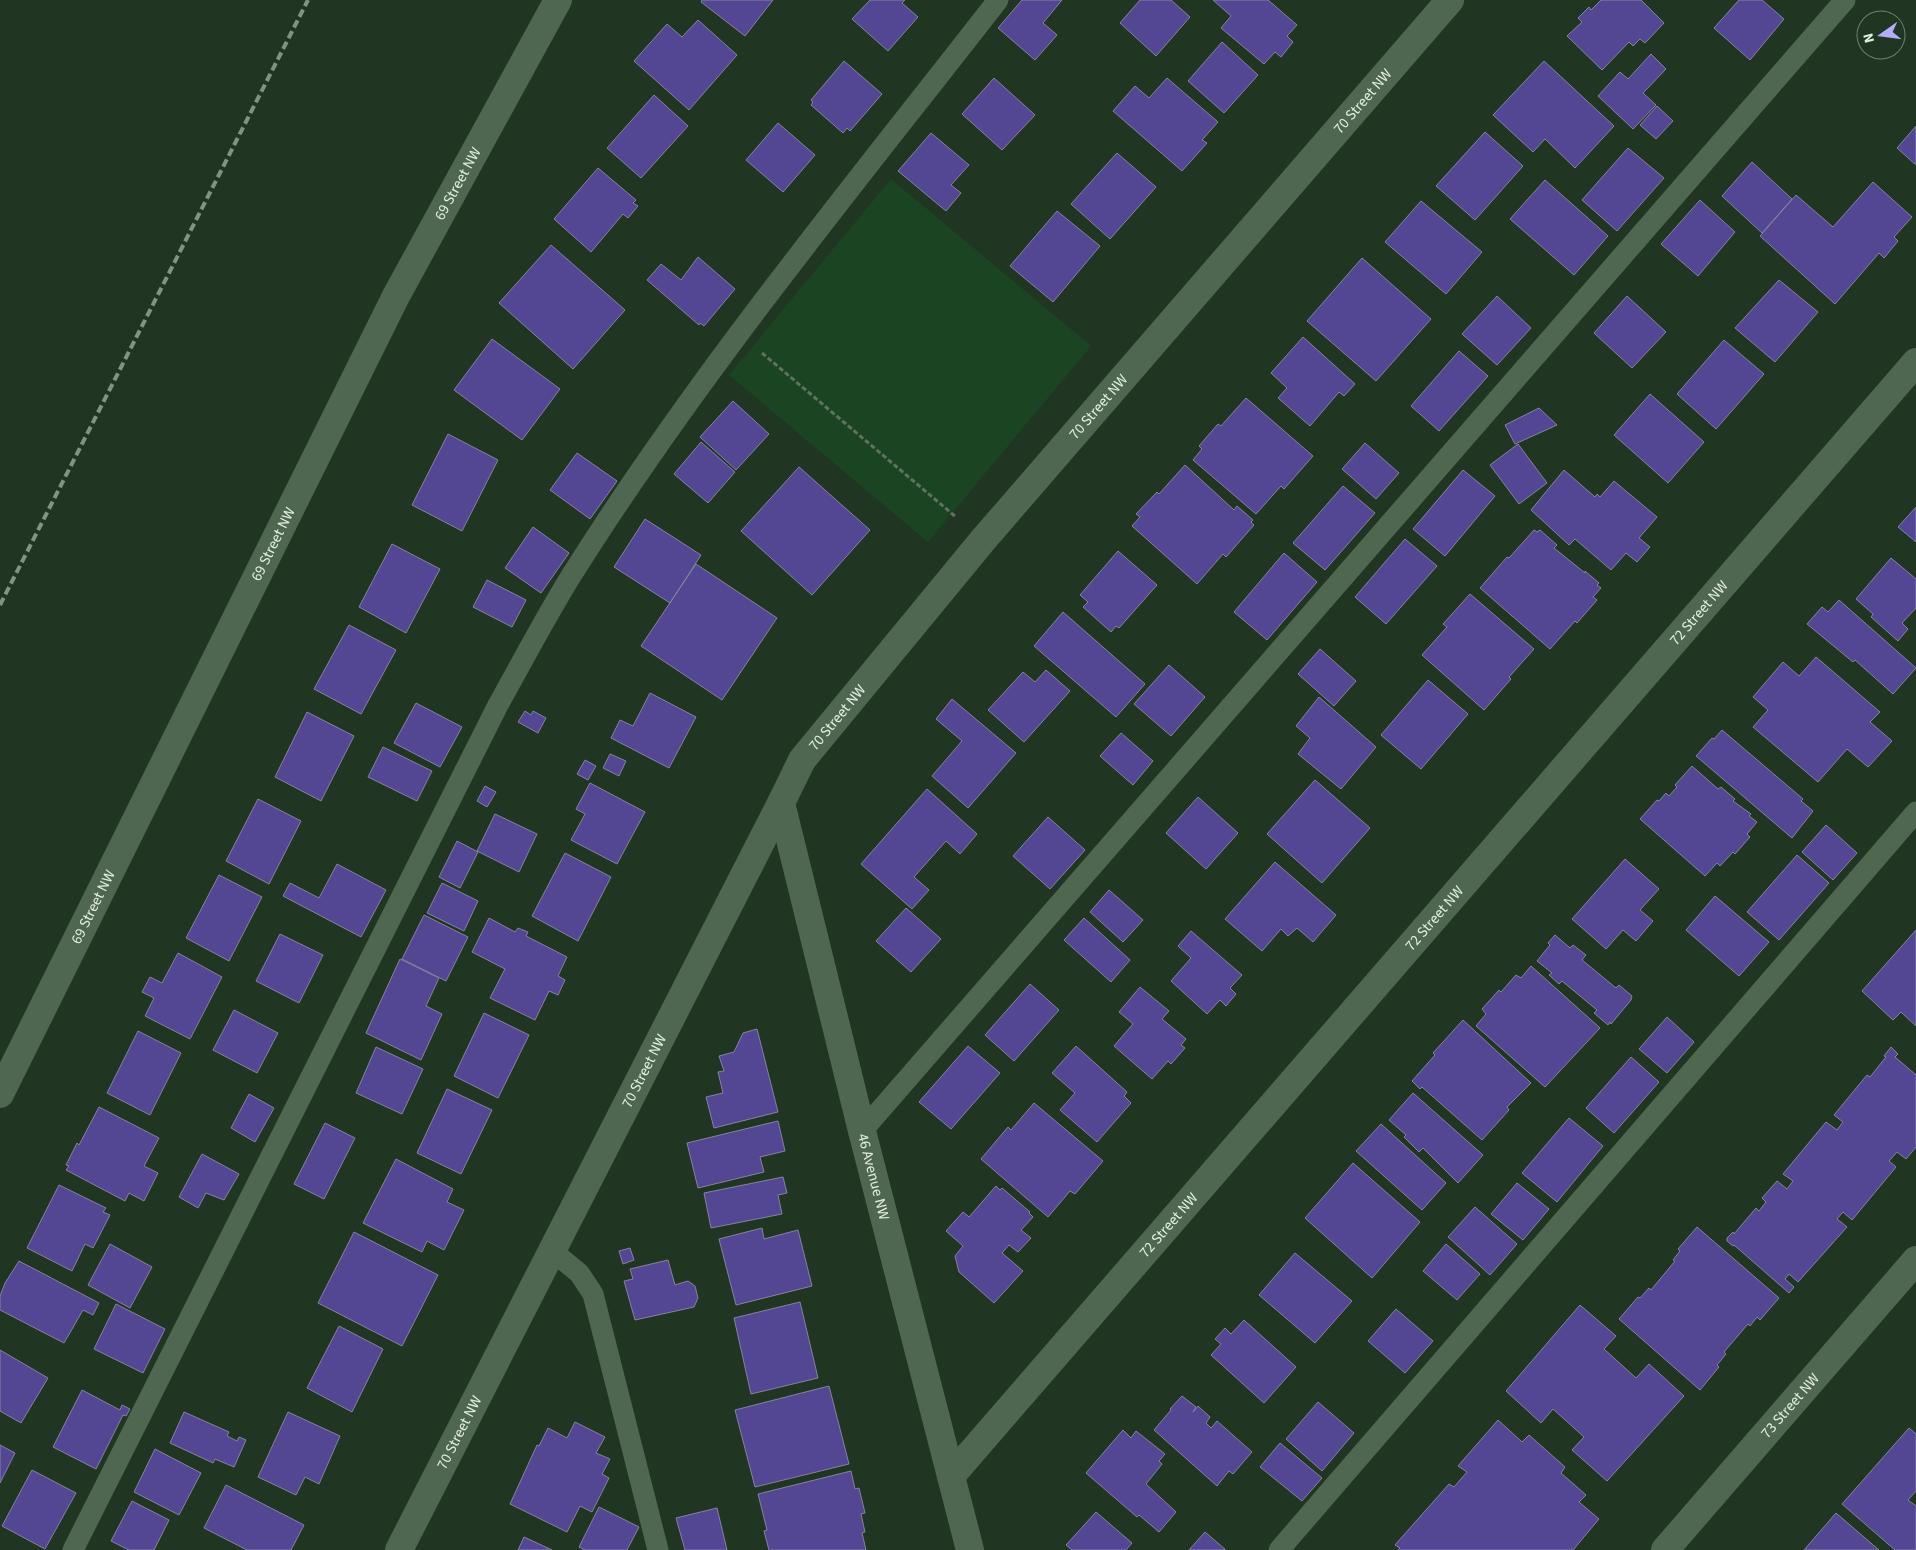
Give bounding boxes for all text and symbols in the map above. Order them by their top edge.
north arrow [1856,10,1906,60]
text: N [1859,31,1880,45]
street label: 70 Street NW [1329,64,1397,139]
street label: 69 Street NW [430,143,486,224]
street label: 70 Street NW [1065,370,1133,444]
street label: 69 Street NW [246,503,301,585]
street label: 72 Street NW [1665,576,1733,650]
street label: 70 Street NW [804,680,871,755]
street label: 69 Street NW [66,866,121,948]
street label: 72 Street NW [1400,881,1469,956]
street label: 70 Street NW [617,1031,672,1112]
street label: 46 Avenue NW [852,1131,895,1223]
street label: 72 Street NW [1135,1188,1203,1263]
street label: 73 Street NW [1756,1369,1825,1443]
street label: 70 Street NW [432,1392,487,1473]

